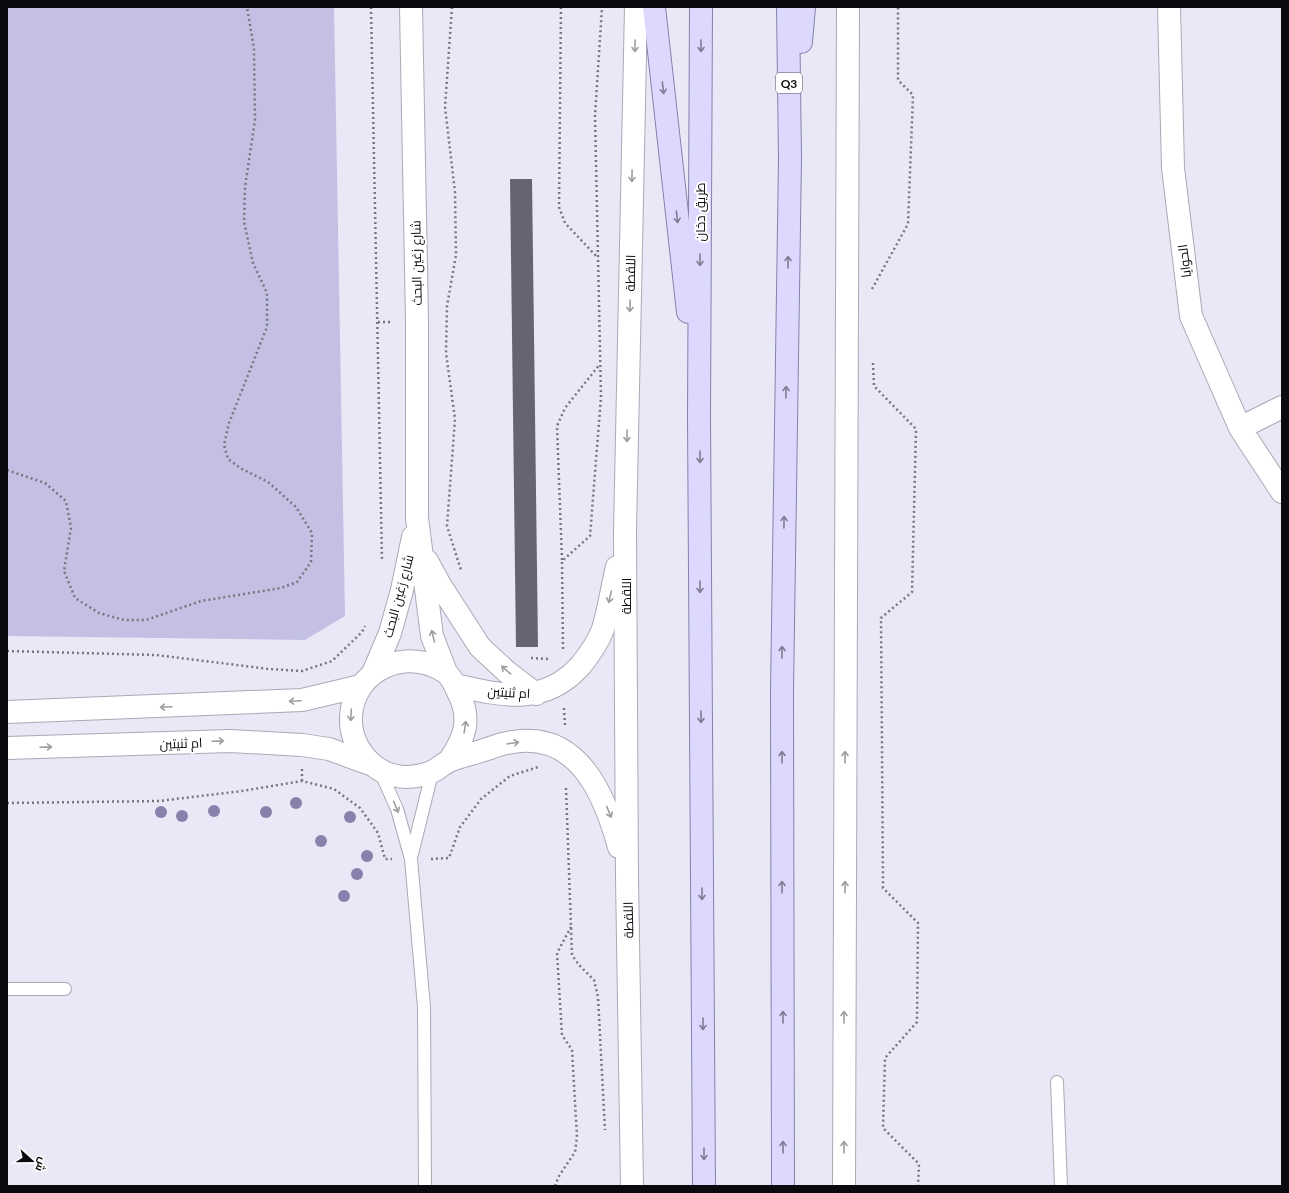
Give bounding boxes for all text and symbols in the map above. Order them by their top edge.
one-way arrow [631,39,639,52]
one-way arrow [697,39,705,52]
road number: Q3 [776,73,802,93]
one-way arrow [659,81,667,94]
one-way arrow [628,169,636,182]
street label: طريق دخان [692,182,708,242]
one-way arrow [674,210,681,223]
street label: شارع زغين البحث [407,220,426,306]
street label: الحوايا [1174,244,1194,278]
one-way arrow [696,253,704,266]
street label: اللقطة [622,255,638,291]
one-way arrow [784,256,792,269]
one-way arrow [626,299,634,312]
one-way arrow [782,386,790,399]
one-way arrow [623,429,631,442]
one-way arrow [696,450,704,463]
one-way arrow [780,516,788,529]
street label: شارع زغين البحث [379,553,418,639]
street label: اللقطة [618,578,634,614]
one-way arrow [696,580,704,593]
one-way arrow [606,591,613,604]
one-way arrow [428,629,436,642]
one-way arrow [778,646,786,659]
one-way arrow [501,666,511,675]
street label: ام ثنيتين [487,683,531,703]
one-way arrow [289,697,302,704]
one-way arrow [159,703,172,710]
one-way arrow [347,708,355,721]
one-way arrow [697,710,705,723]
one-way arrow [461,720,469,733]
street label: ام ثنيتين [159,734,203,754]
one-way arrow [211,738,224,745]
one-way arrow [506,738,519,746]
one-way arrow [39,744,52,751]
one-way arrow [778,751,786,764]
one-way arrow [841,751,849,764]
one-way arrow [393,800,400,812]
one-way arrow [605,806,613,818]
one-way arrow [778,881,786,894]
one-way arrow [841,881,849,894]
one-way arrow [698,887,706,900]
street label: اللقطة [620,902,636,938]
one-way arrow [779,1011,787,1024]
one-way arrow [840,1011,848,1024]
one-way arrow [699,1017,707,1030]
north arrow [12,1141,52,1181]
one-way arrow [779,1141,787,1154]
one-way arrow [840,1141,848,1154]
one-way arrow [700,1147,708,1160]
text: ش [32,1155,50,1174]

